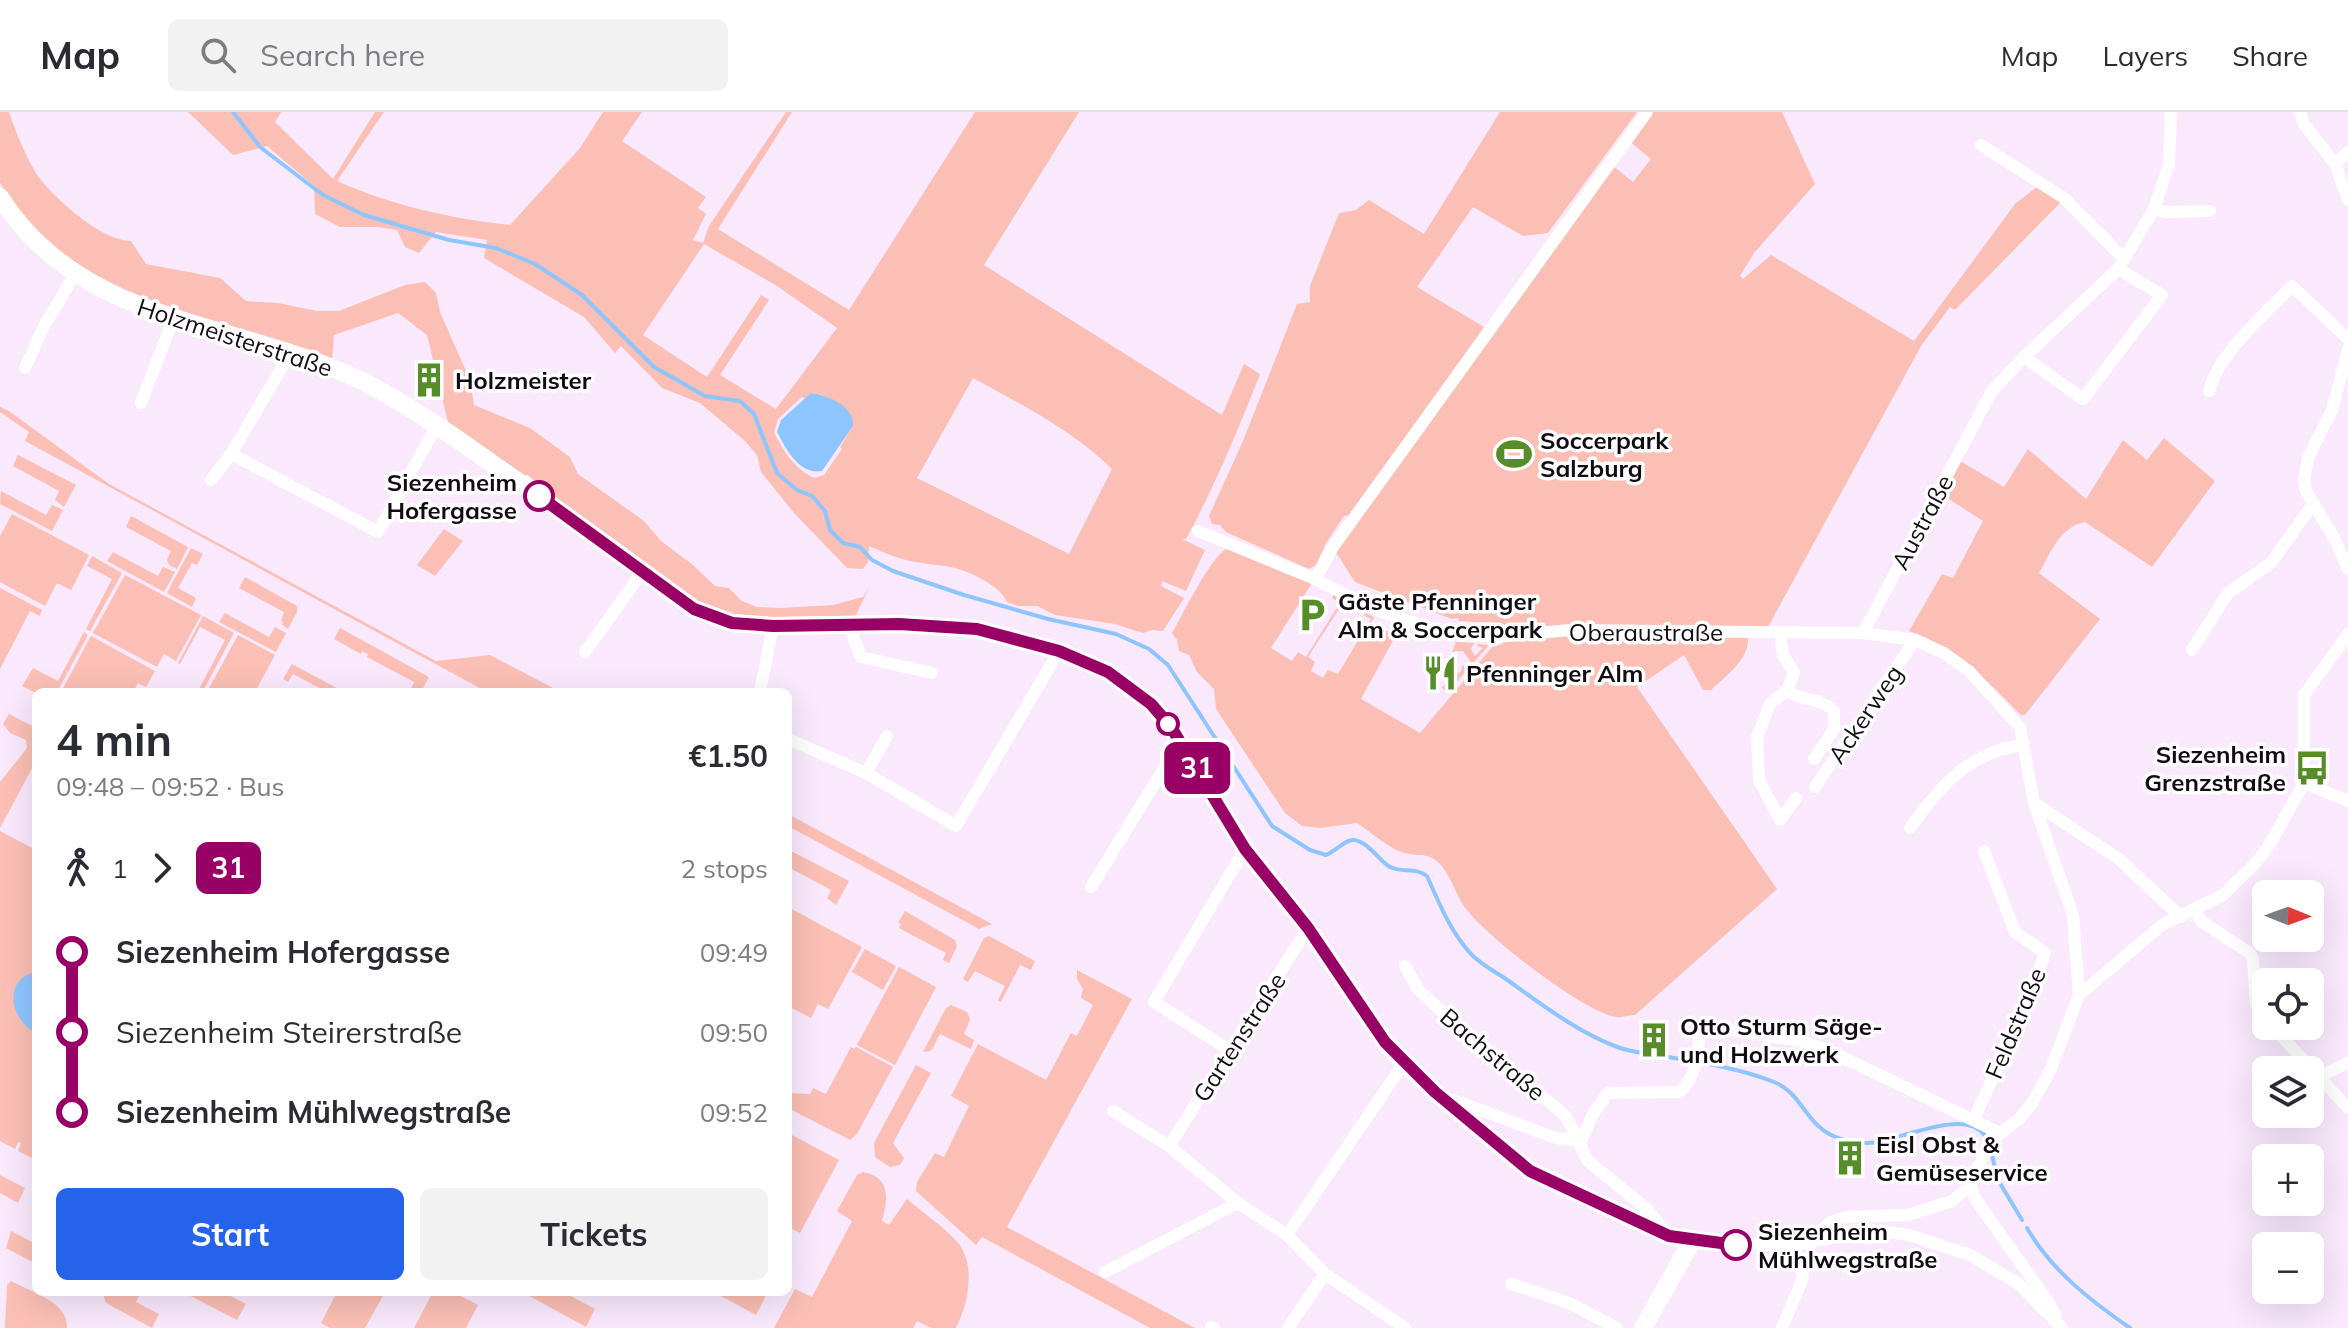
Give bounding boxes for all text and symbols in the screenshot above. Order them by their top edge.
search box [168,19,728,91]
text: Map [40,31,120,79]
icon: search [196,33,240,77]
text: Search here [260,36,425,74]
text: Map [2001,38,2058,73]
text: Layers [2102,38,2188,73]
text: Share [2232,38,2308,73]
street label: Holzmeisterstraße [134,291,336,383]
building icon: Holzmeister [410,361,448,399]
place label: Holzmeister [455,365,592,395]
place label: Soccerpark Salzburg [1540,425,1669,483]
sports icon: Soccerpark Salzburg [1495,435,1533,473]
place label: Siezenheim Hofergasse [386,467,517,525]
street label: Austraße [1885,470,1959,574]
marker: Siezenheim Hofergasse [524,481,554,511]
place label: Gäste Pfenninger Alm & Soccerpark [1338,586,1543,644]
parking icon: Gäste Pfenninger Alm & Soccerpark [1293,596,1331,634]
street label: Oberaustraße [1569,617,1723,647]
restaurant icon: Pfenninger Alm [1421,654,1459,692]
place label: Pfenninger Alm [1466,658,1643,688]
street label: Ackerweg [1821,659,1909,769]
text: 4 min [56,712,172,767]
unlabelled marker [1157,713,1179,735]
text: €1.50 [689,737,768,775]
place label: Siezenheim Grenzstraße [2144,739,2286,797]
line badge: 31 [1161,742,1233,794]
bus stop icon: Siezenheim Grenzstraße [2293,749,2331,787]
text: 31 [1180,750,1214,785]
text: 09:48 – 09:52 · Bus [56,770,285,803]
icon: walk [56,846,100,890]
icon: forward [140,846,184,890]
text: 31 [212,850,245,885]
text: 1 [112,852,128,885]
text: 2 stops [681,852,768,885]
north arrow [2252,880,2324,952]
map controls [2252,880,2324,1304]
text: Siezenheim Hofergasse [116,933,450,971]
text: 09:49 [700,936,768,969]
street label: Feldstraße [1978,963,2052,1083]
street label: Gartenstraße [1186,967,1292,1107]
button: locate [2252,968,2324,1040]
street label: Bachstraße [1434,1001,1552,1107]
place label: Otto Sturm Säge- und Holzwerk [1680,1011,1883,1069]
text: Siezenheim Steirerstraße [116,1013,462,1051]
text: 09:50 [700,1016,768,1049]
building icon: Otto Sturm Säge- und Holzwerk [1635,1021,1673,1059]
button: layers [2252,1056,2324,1128]
text: Siezenheim Mühlwegstraße [116,1093,511,1131]
text: 09:52 [700,1096,768,1129]
place label: Eisl Obst & Gemüseservice [1876,1129,2048,1187]
building icon: Eisl Obst & Gemüseservice [1831,1139,1869,1177]
button: + [2252,1144,2324,1216]
button: Start [56,1188,404,1280]
button: Tickets [420,1188,768,1280]
place label: Siezenheim Mühlwegstraße [1758,1216,1937,1274]
marker: Siezenheim Mühlwegstraße [1721,1230,1751,1260]
button: − [2252,1232,2324,1304]

